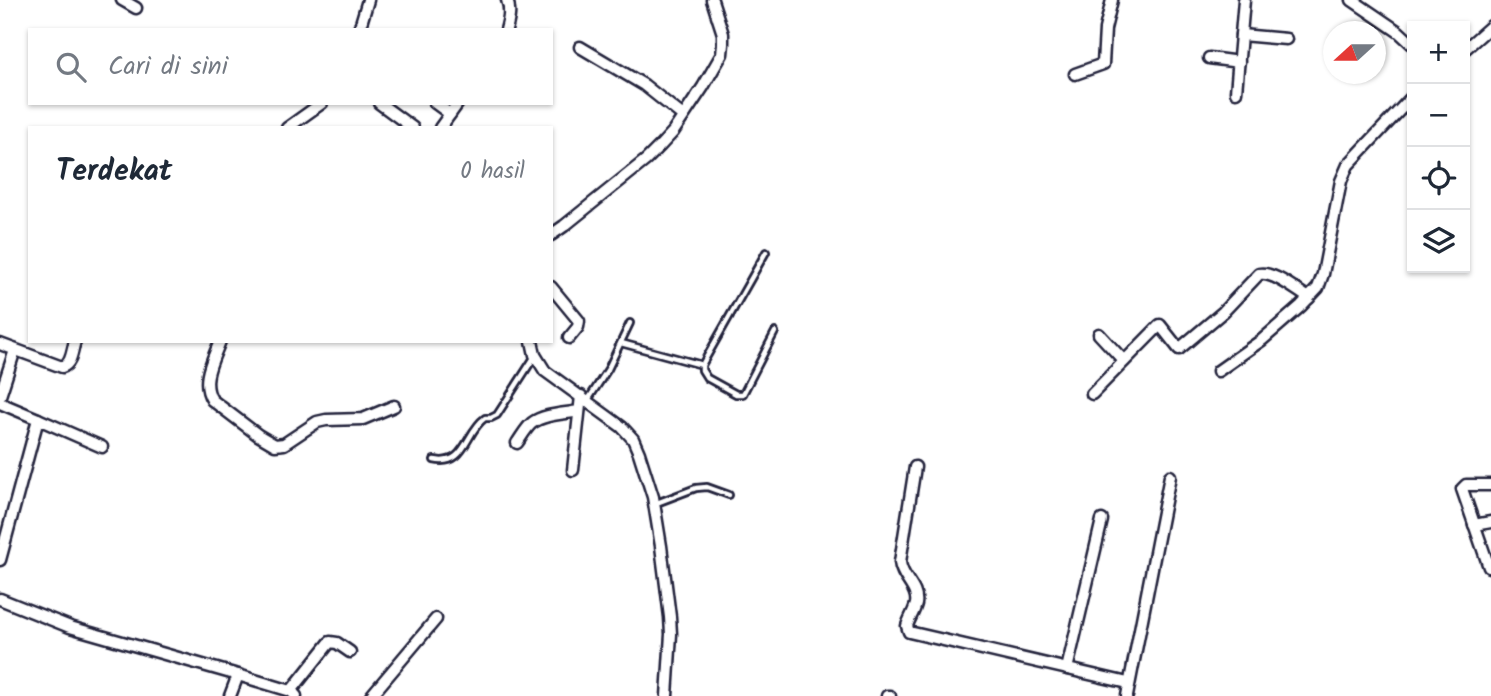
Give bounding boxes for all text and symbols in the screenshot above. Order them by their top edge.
north arrow [1323,21,1386,84]
map controls [1407,21,1470,273]
button: + [1407,21,1470,84]
search box [28,28,553,105]
text: Cari di sini [108,46,228,88]
icon: search [52,48,90,86]
button: − [1407,84,1470,147]
button: locate [1407,147,1470,210]
text: Terdekat [56,148,172,196]
text: 0 hasil [460,154,525,190]
button: layers [1407,210,1470,273]

